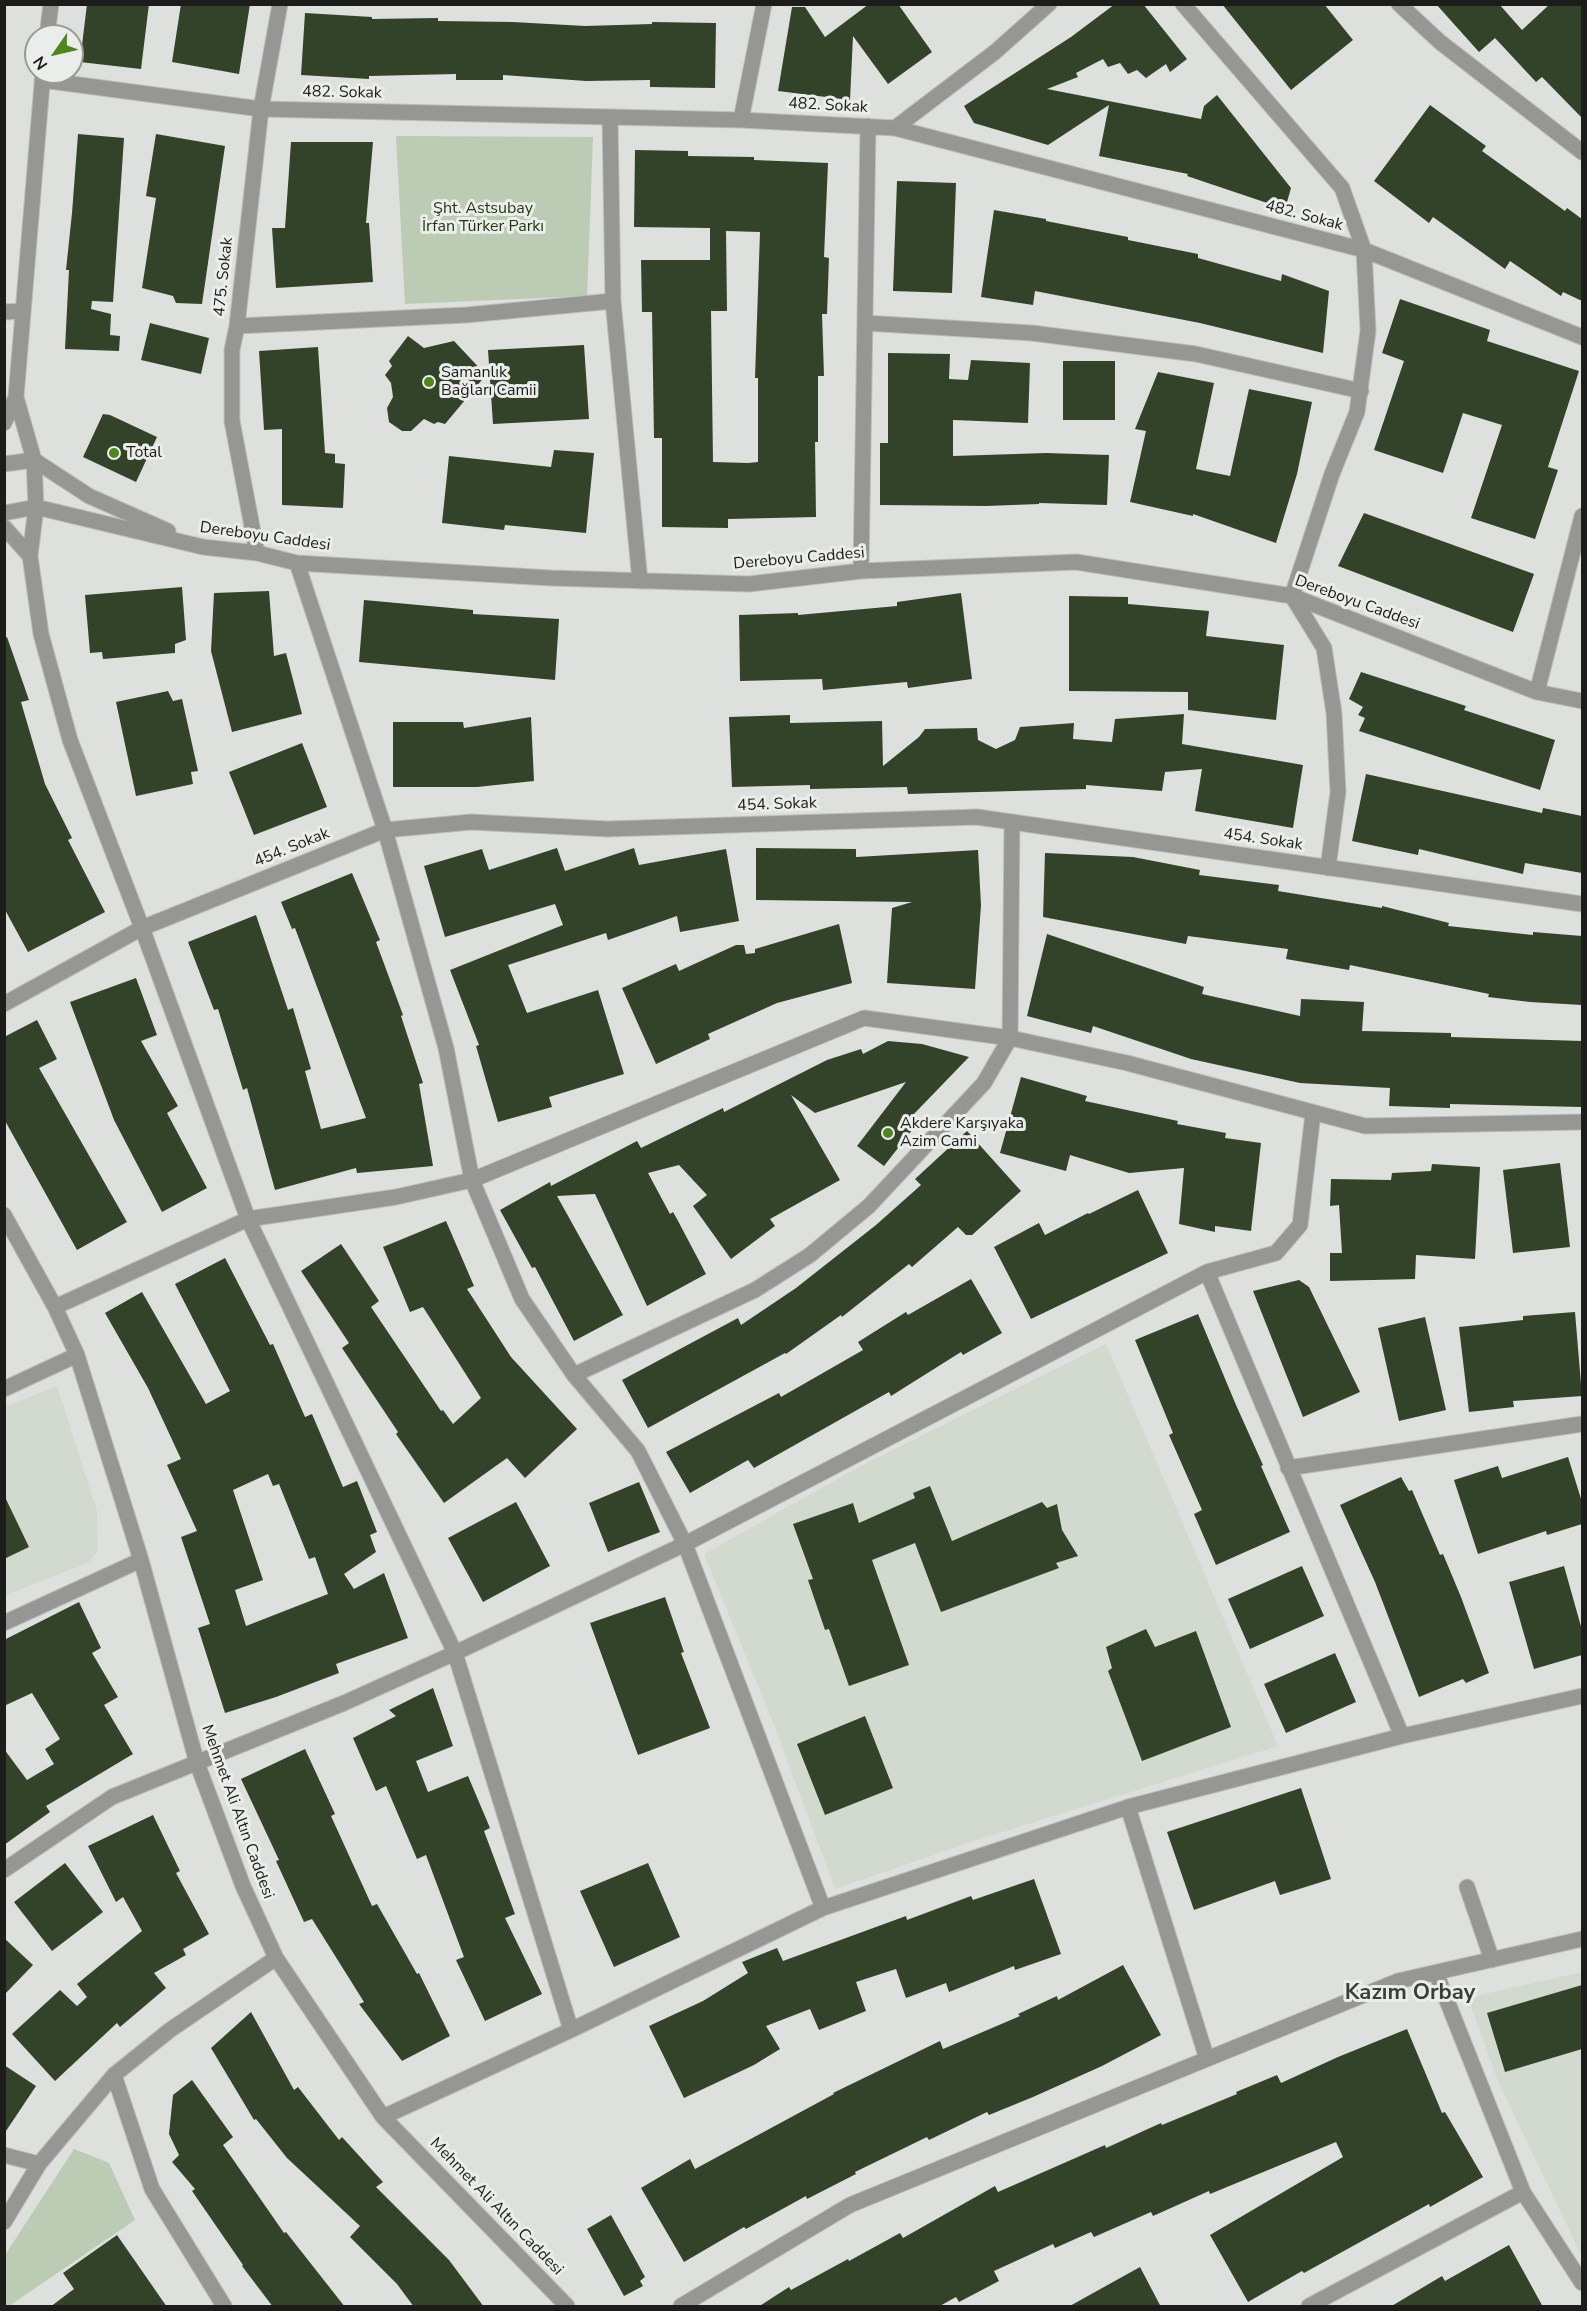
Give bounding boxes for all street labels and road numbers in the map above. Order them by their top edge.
street label: 482. Sokak [302,83,382,103]
street label: 482. Sokak [788,94,868,118]
street label: 482. Sokak [1263,196,1345,236]
street label: 475. Sokak [210,236,238,318]
street label: Dereboyu Caddesi [199,518,331,556]
street label: Dereboyu Caddesi [733,544,865,574]
street label: Dereboyu Caddesi [1292,571,1422,635]
street label: 454. Sokak [737,794,817,816]
street label: 454. Sokak [251,824,333,872]
street label: 454. Sokak [1222,825,1304,855]
street label: Mehmet Ali Altın Caddesi [197,1722,277,1902]
street label: Mehmet Ali Altın Caddesi [425,2134,567,2280]

